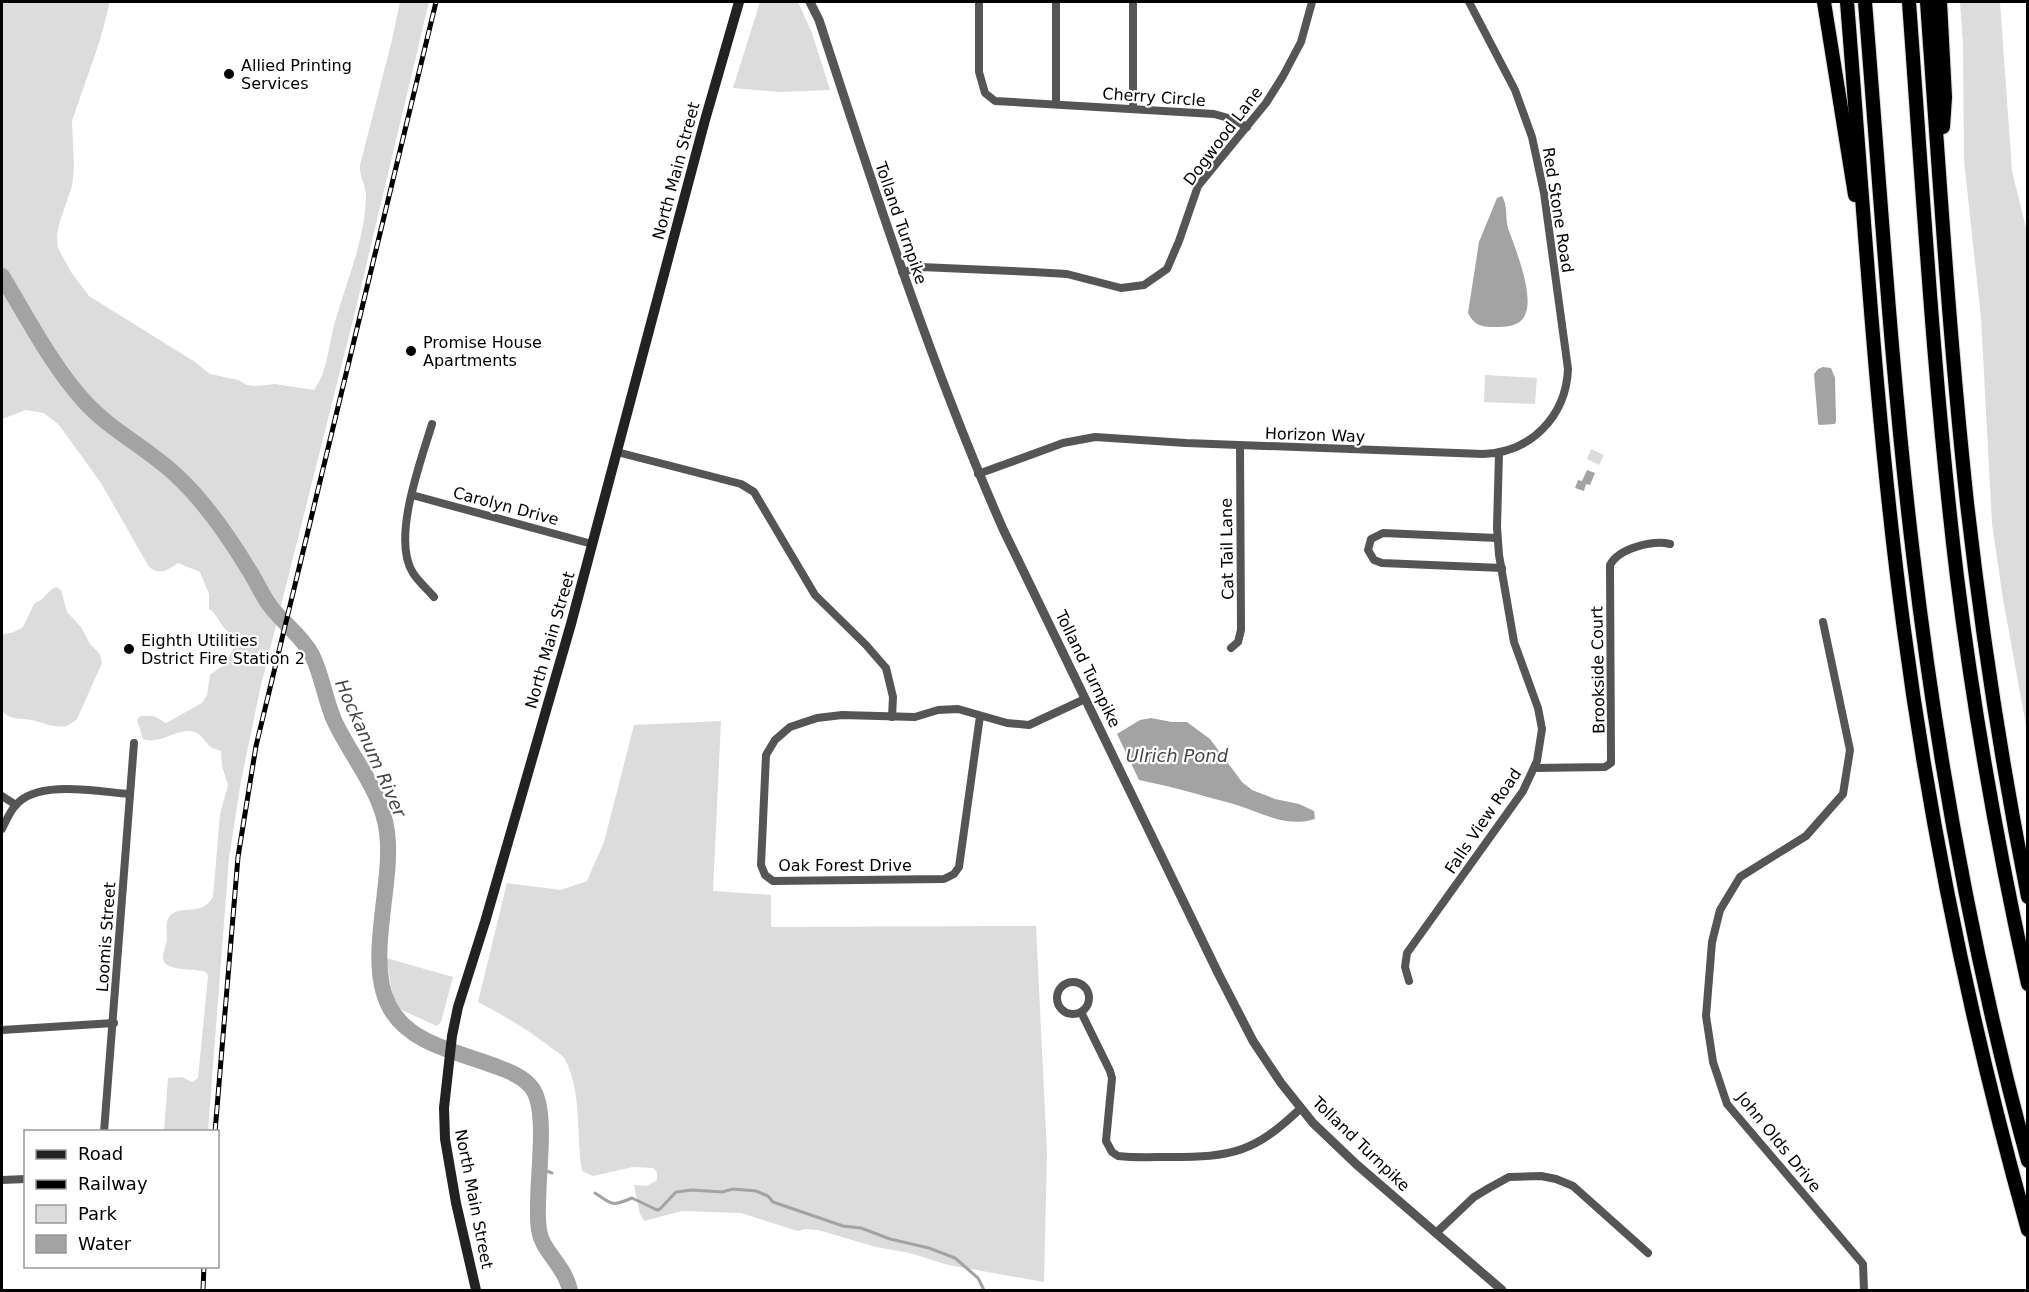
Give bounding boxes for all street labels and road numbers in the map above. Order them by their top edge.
street label: Dogwood Lane [1180,83,1266,189]
street label: Cherry Circle [1102,84,1206,110]
street label: North Main Street [648,100,704,242]
street label: Red Stone Road [1539,146,1577,274]
street label: Tolland Turnpike [871,158,931,287]
street label: Horizon Way [1265,424,1365,446]
street label: Carolyn Drive [451,483,561,529]
street label: Cat Tail Lane [1217,498,1237,600]
street label: North Main Street [521,569,579,711]
street label: Tolland Turnpike [1051,606,1125,731]
street label: Brookside Court [1587,606,1609,734]
street label: Falls View Road [1441,765,1525,877]
street label: Oak Forest Drive [778,856,912,875]
street label: Loomis Street [93,881,119,993]
street label: John Olds Drive [1732,1087,1825,1196]
street label: Tolland Turnpike [1308,1092,1414,1195]
street label: North Main Street [451,1128,497,1270]

